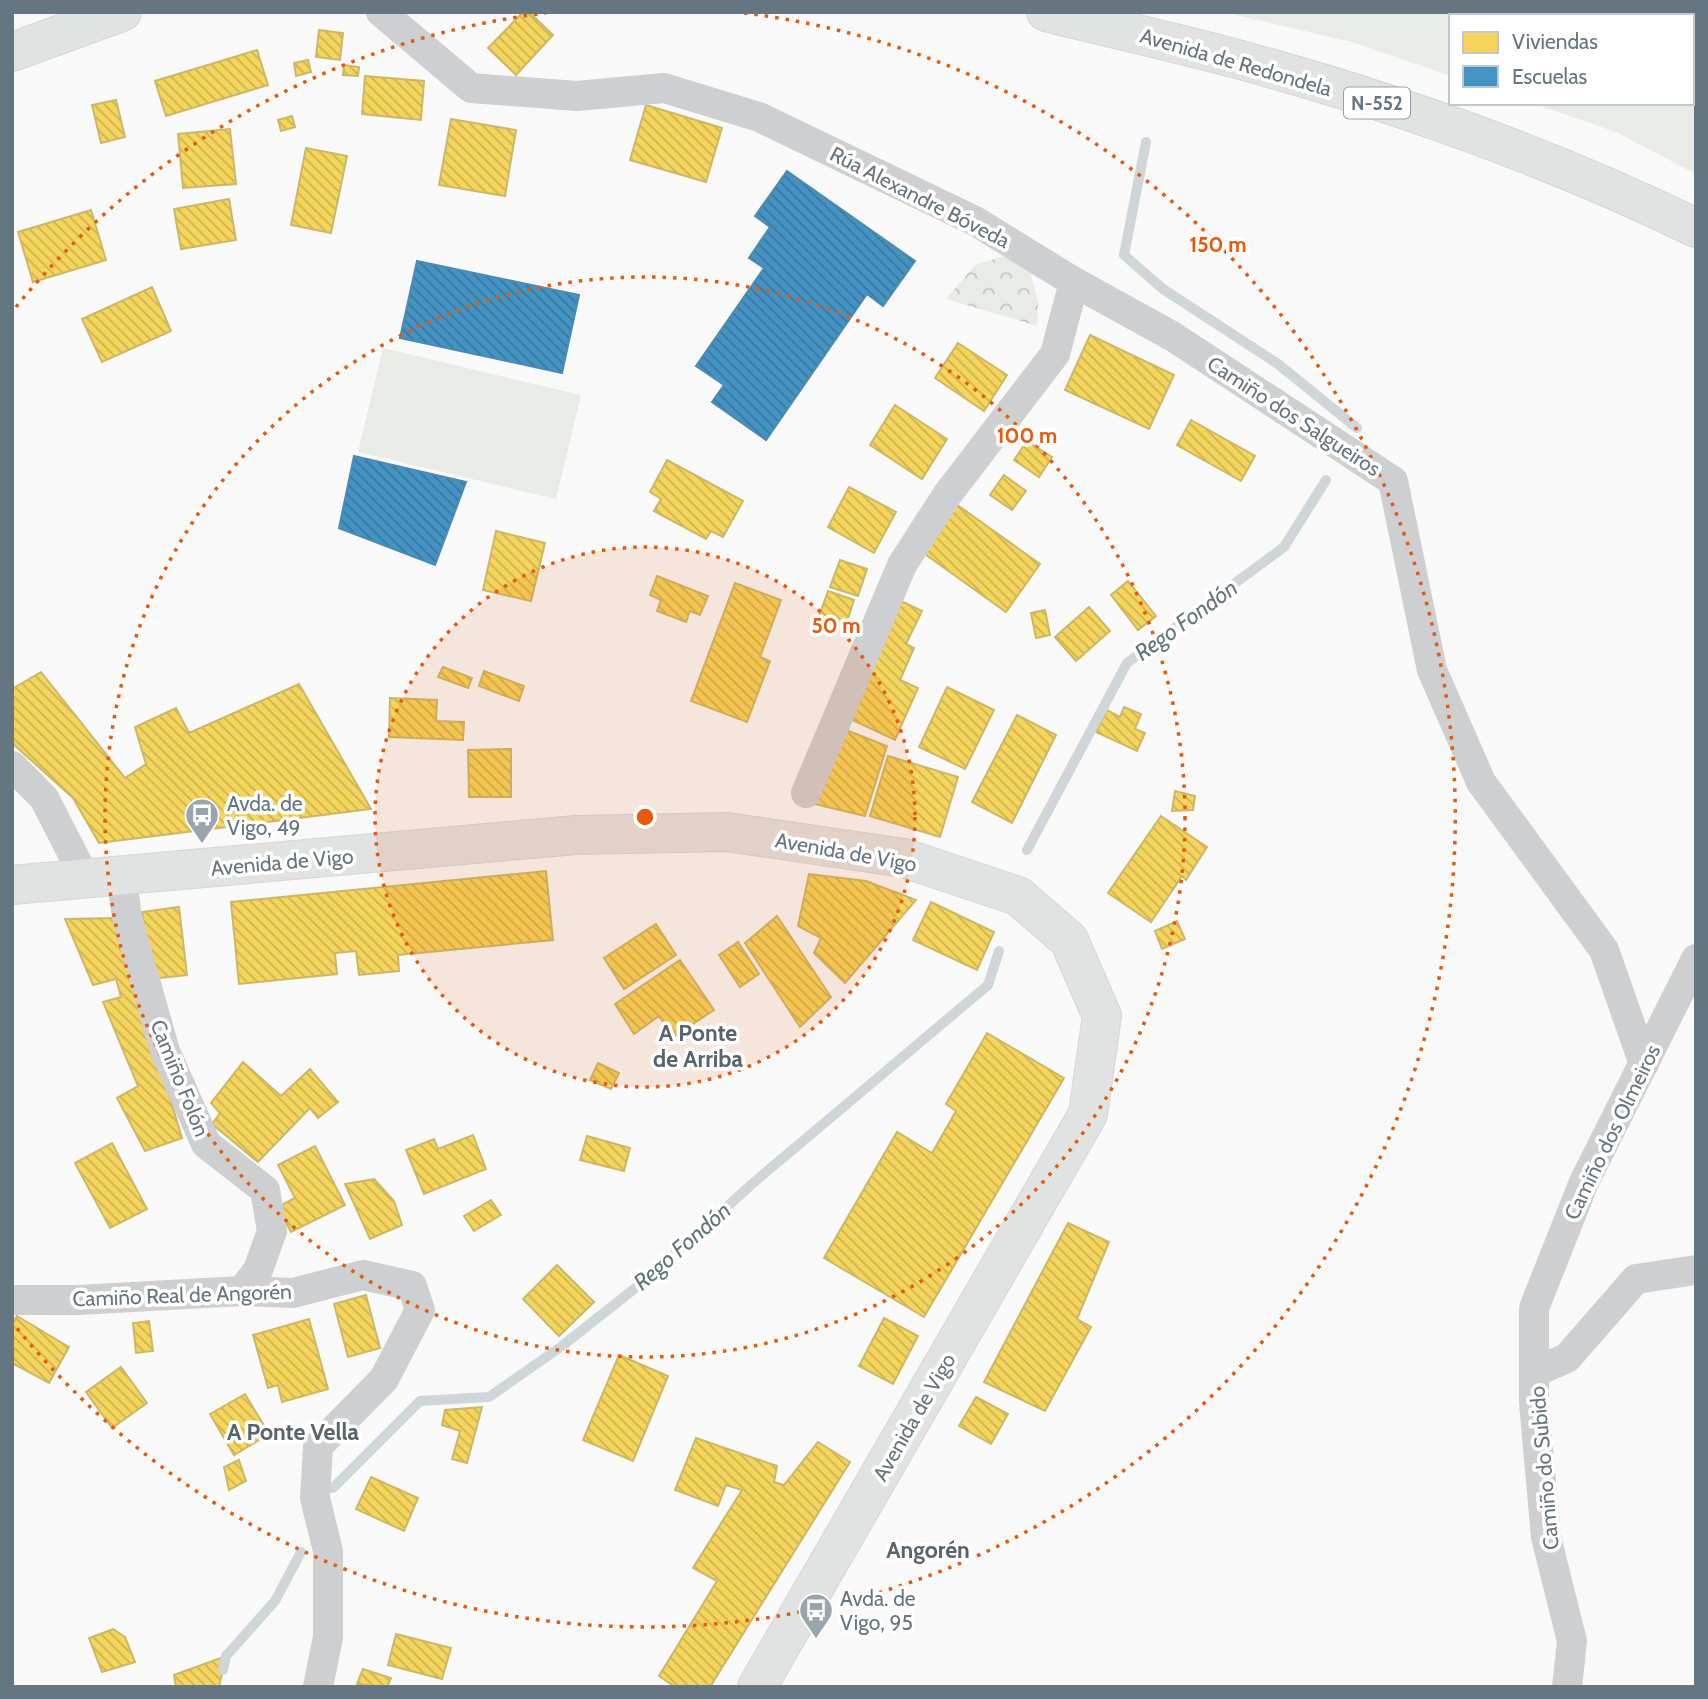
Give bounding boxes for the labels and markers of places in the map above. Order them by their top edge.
place label: Avda. de Vigo, 49 [227,791,303,840]
bus stop icon: Avda. de Vigo, 49 [183,796,221,845]
centre of rings [633,805,657,829]
place label: Avda. de Vigo, 95 [840,1586,916,1635]
bus stop icon: Avda. de Vigo, 95 [797,1591,835,1640]

